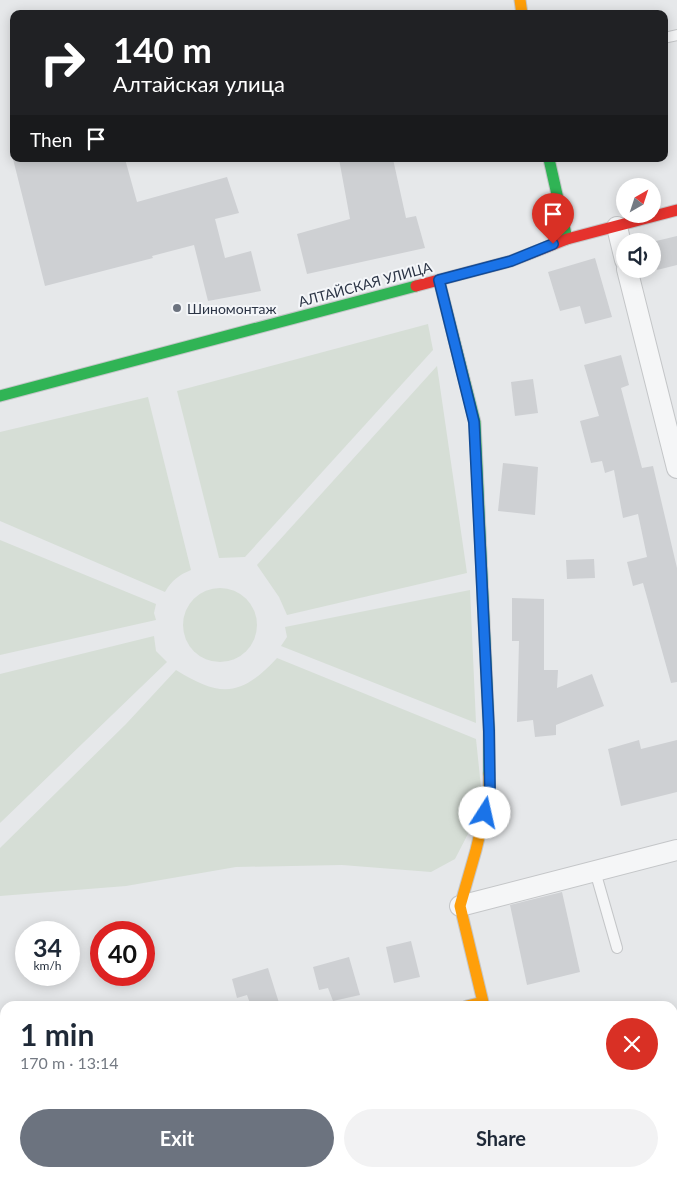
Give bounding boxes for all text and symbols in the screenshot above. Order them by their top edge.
text: 140 m [113,28,212,70]
icon: right [30,30,95,95]
text: Алтайская улица [113,70,285,97]
icon: arrive [82,125,110,153]
text: Then [30,128,72,151]
north arrow [616,178,661,222]
map controls [616,178,661,278]
pin [532,193,574,244]
icon: arrive [539,200,567,228]
button: sound [616,233,661,278]
street label: АЛТАЙСКАЯ УЛИЦА [296,258,434,310]
place label: Шиномонтаж [187,300,277,317]
marker: Шиномонтаж [171,302,183,314]
position arrow [458,786,510,838]
speed limit sign: 40 [90,921,155,986]
text: 34 [33,932,62,962]
text: km/h [33,958,62,973]
text: 1 min [20,1016,94,1052]
button: close [606,1018,658,1070]
text: 170 m · 13:14 [20,1053,119,1072]
button: Exit [20,1109,334,1167]
button: Share [344,1109,658,1167]

